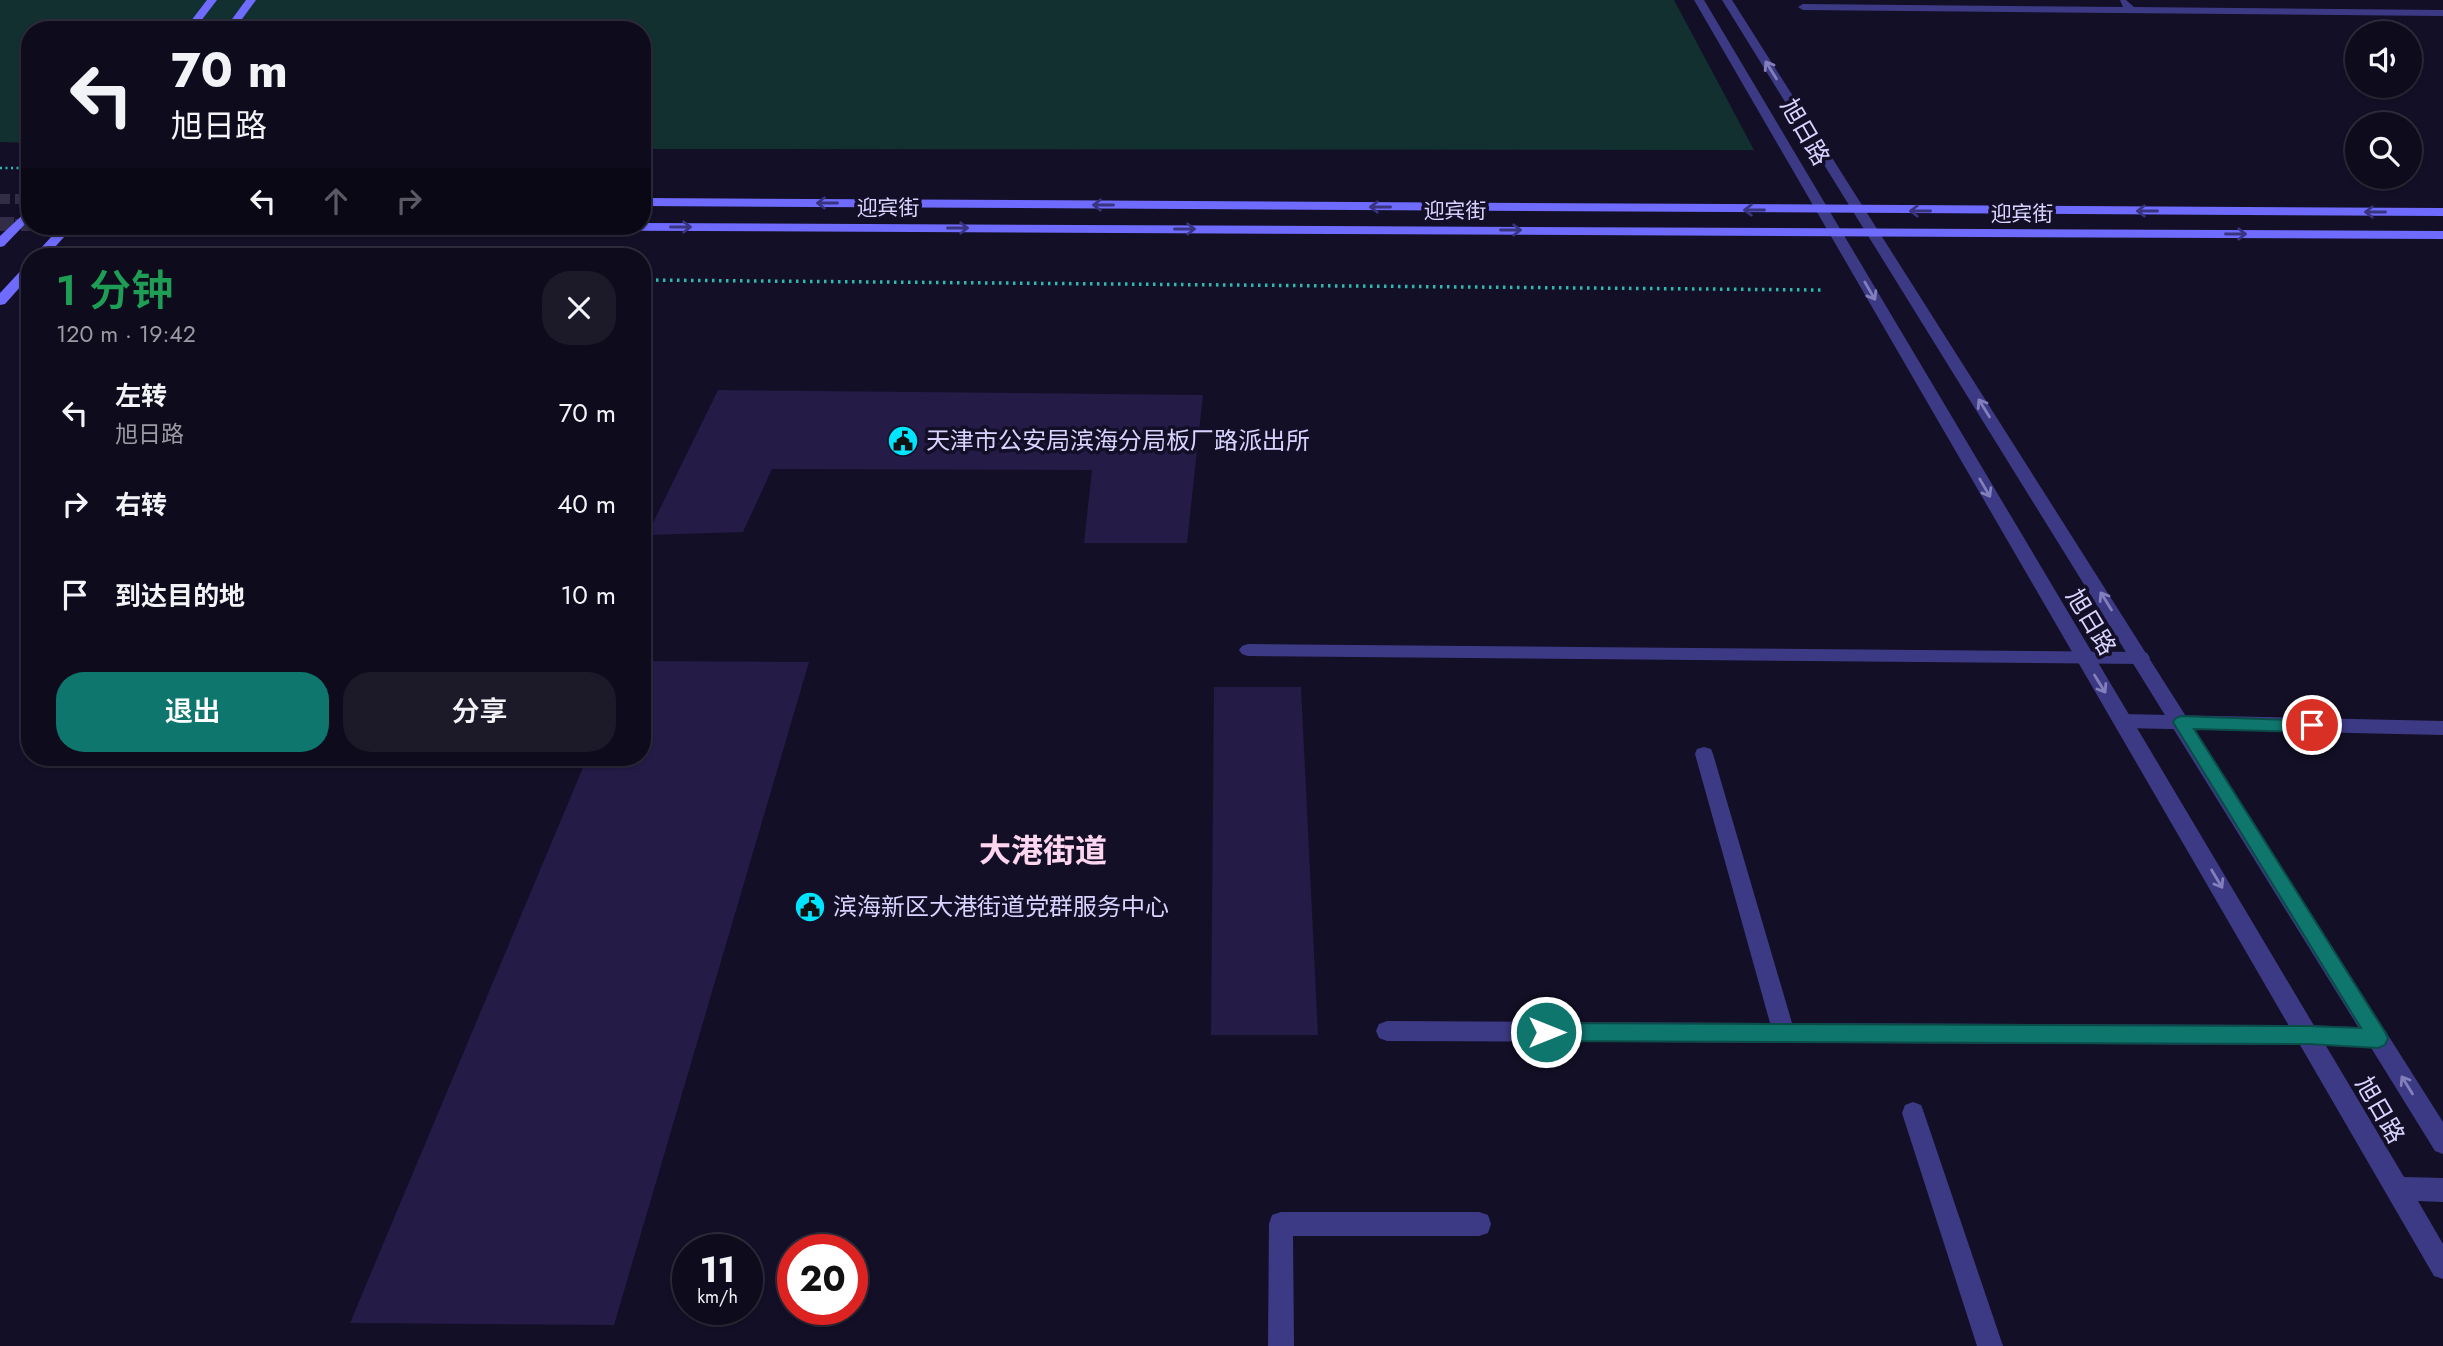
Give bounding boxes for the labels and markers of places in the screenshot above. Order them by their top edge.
place label: 天津市公安局滨海分局板厂路派出所 [926,423,1310,458]
public building icon: 天津市公安局滨海分局板厂路派出所 [886,424,920,458]
pin [2282,695,2342,755]
place label: 滨海新区大港街道党群服务中心 [833,889,1169,924]
public building icon: 滨海新区大港街道党群服务中心 [793,890,827,924]

